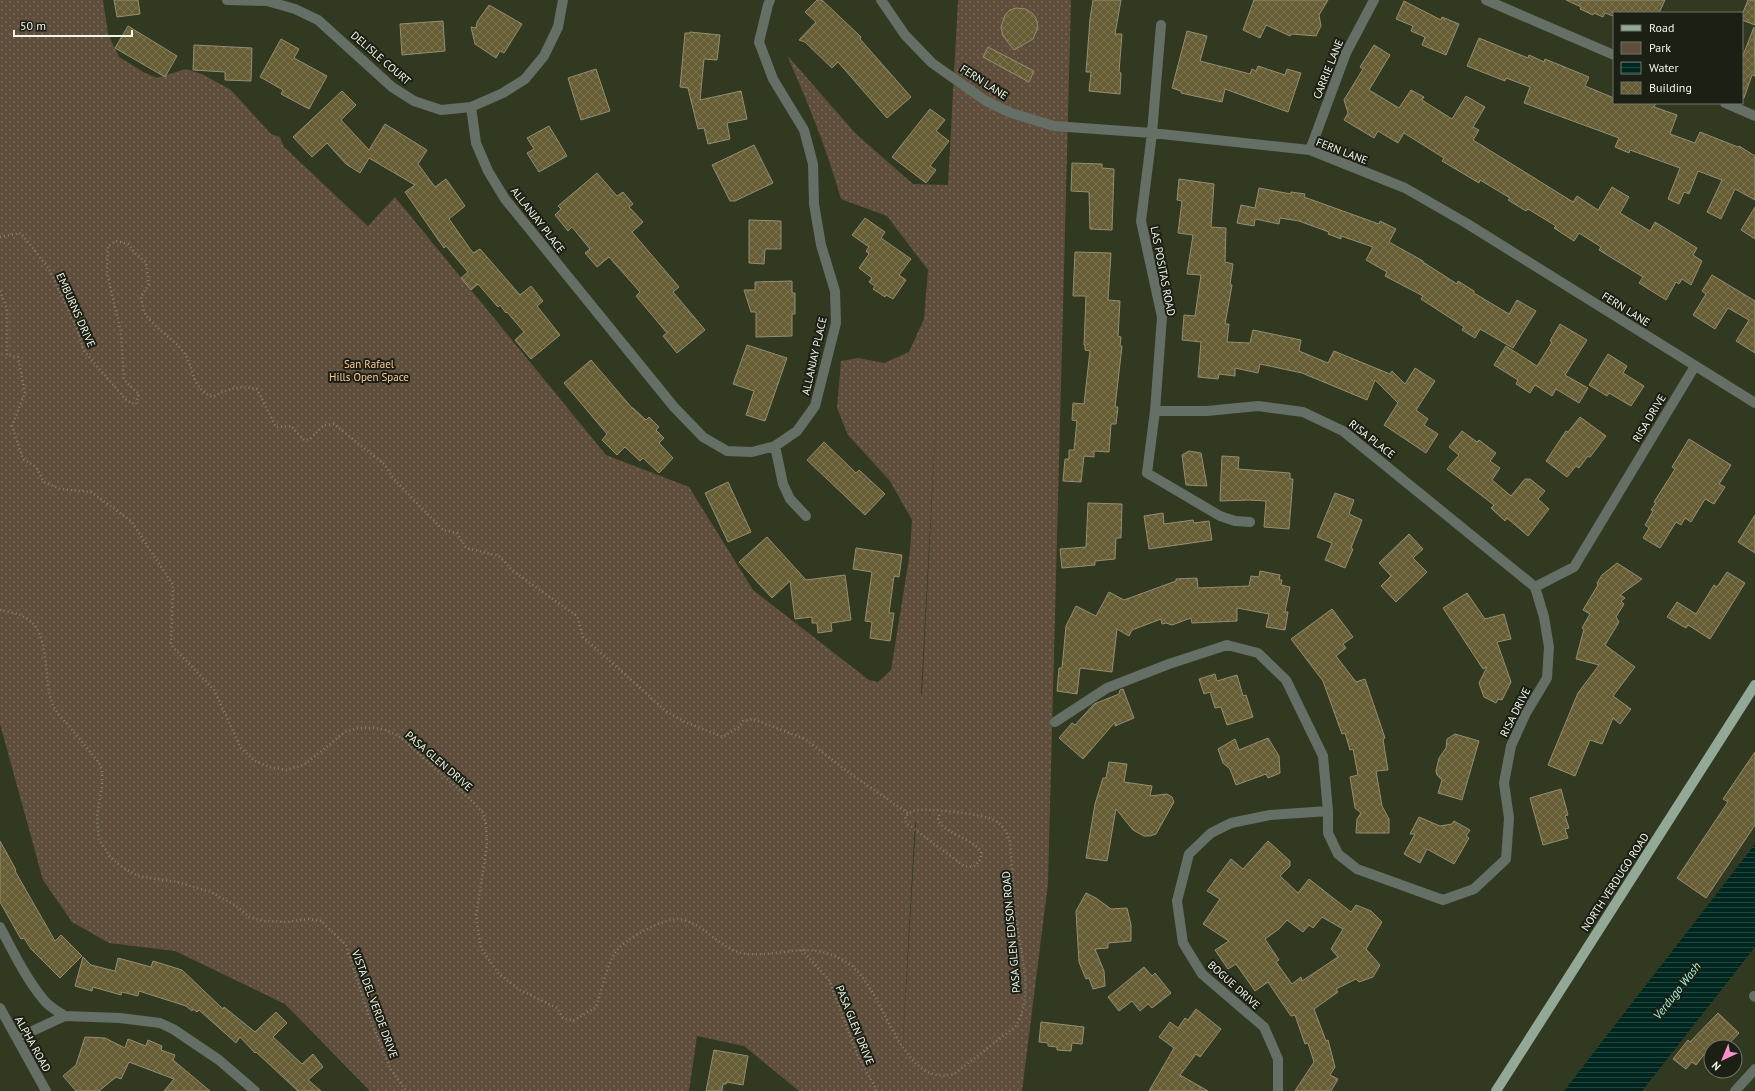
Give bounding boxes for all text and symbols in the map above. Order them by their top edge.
scale bar [14,12,132,38]
legend [1613,12,1743,104]
text: 50 m [20,18,46,33]
text: Road [1649,20,1674,35]
street label: DELISLE COURT [348,28,414,88]
street label: CARRIE LANE [1310,37,1346,101]
text: Park [1649,40,1671,55]
text: Water [1649,60,1679,75]
street label: FERN LANE [958,61,1011,103]
text: Building [1649,80,1692,95]
street label: FERN LANE [1314,135,1370,167]
street label: ALLANJAY PLACE [508,184,568,256]
street label: LAS POSITAS ROAD [1147,225,1179,317]
street label: EMBURNS DRIVE [53,271,99,349]
street label: FERN LANE [1599,289,1653,329]
street label: ALLANJAY PLACE [798,316,830,396]
park label: San Rafael Hills Open Space [329,357,409,384]
street label: RISA DRIVE [1629,391,1669,445]
street label: RISA PLACE [1346,417,1398,461]
street label: RISA DRIVE [1497,685,1533,739]
street label: PASA GLEN DRIVE [403,728,476,794]
street label: NORTH VERDUGO ROAD [1578,830,1652,934]
street label: PASA GLEN EDISON ROAD [999,870,1023,994]
street label: VISTA DEL VERDE DRIVE [349,947,401,1060]
street label: BOGUE DRIVE [1205,958,1263,1012]
water label: Verdugo Wash [1649,959,1704,1022]
street label: PASA GLEN DRIVE [833,983,877,1067]
street label: ALPHA ROAD [12,1014,54,1074]
north arrow [1703,1039,1743,1079]
text: N [1709,1059,1724,1074]

